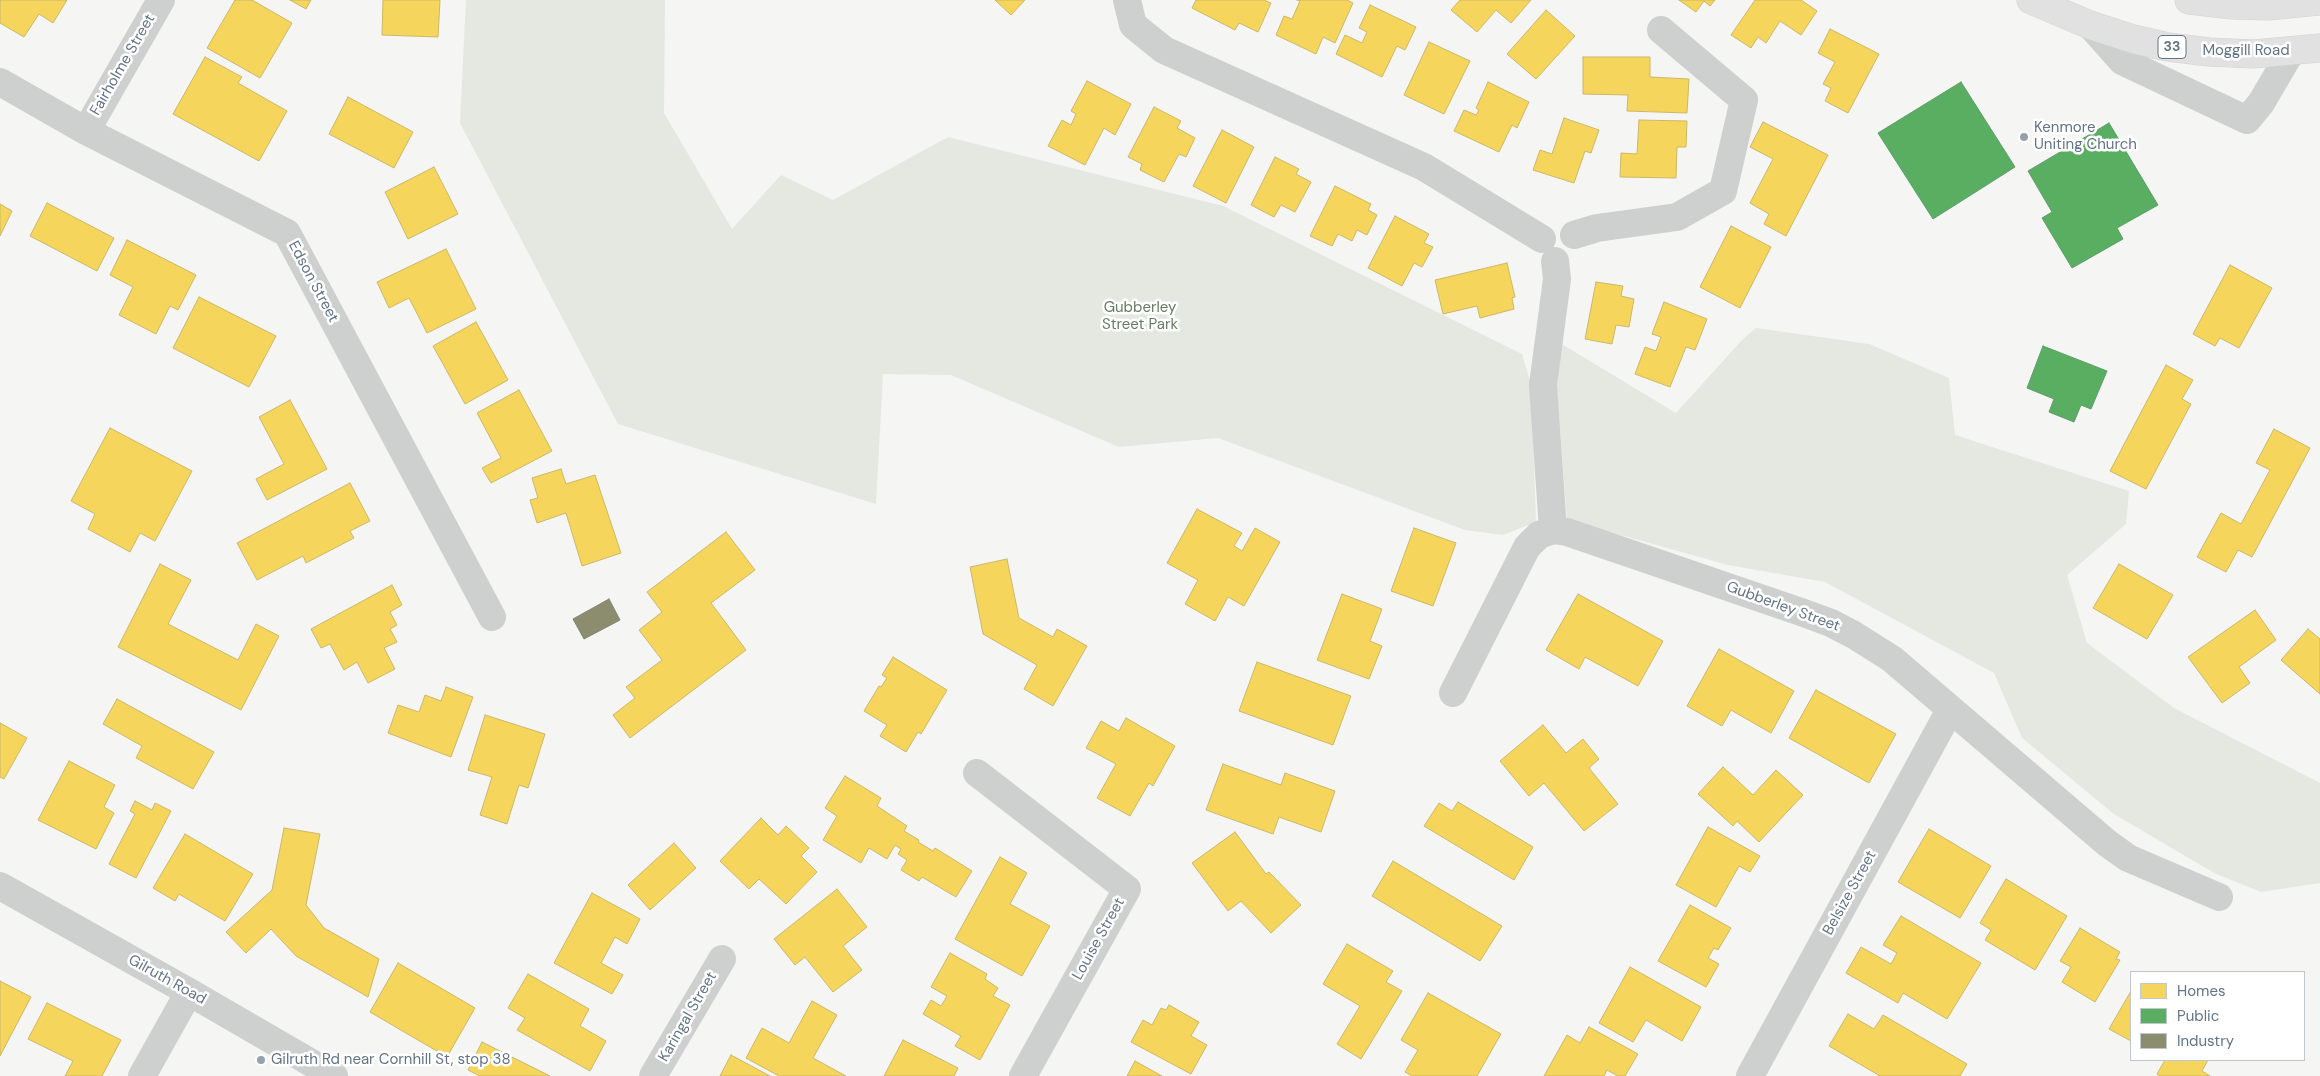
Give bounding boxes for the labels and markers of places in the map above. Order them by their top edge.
place label: Kenmore Uniting Church [2034,119,2137,154]
marker: Kenmore Uniting Church [2018,131,2030,143]
place label: Gilruth Rd near Cornhill St, stop 38 [271,1051,511,1069]
marker: Gilruth Rd near Cornhill St, stop 38 [255,1054,267,1066]

